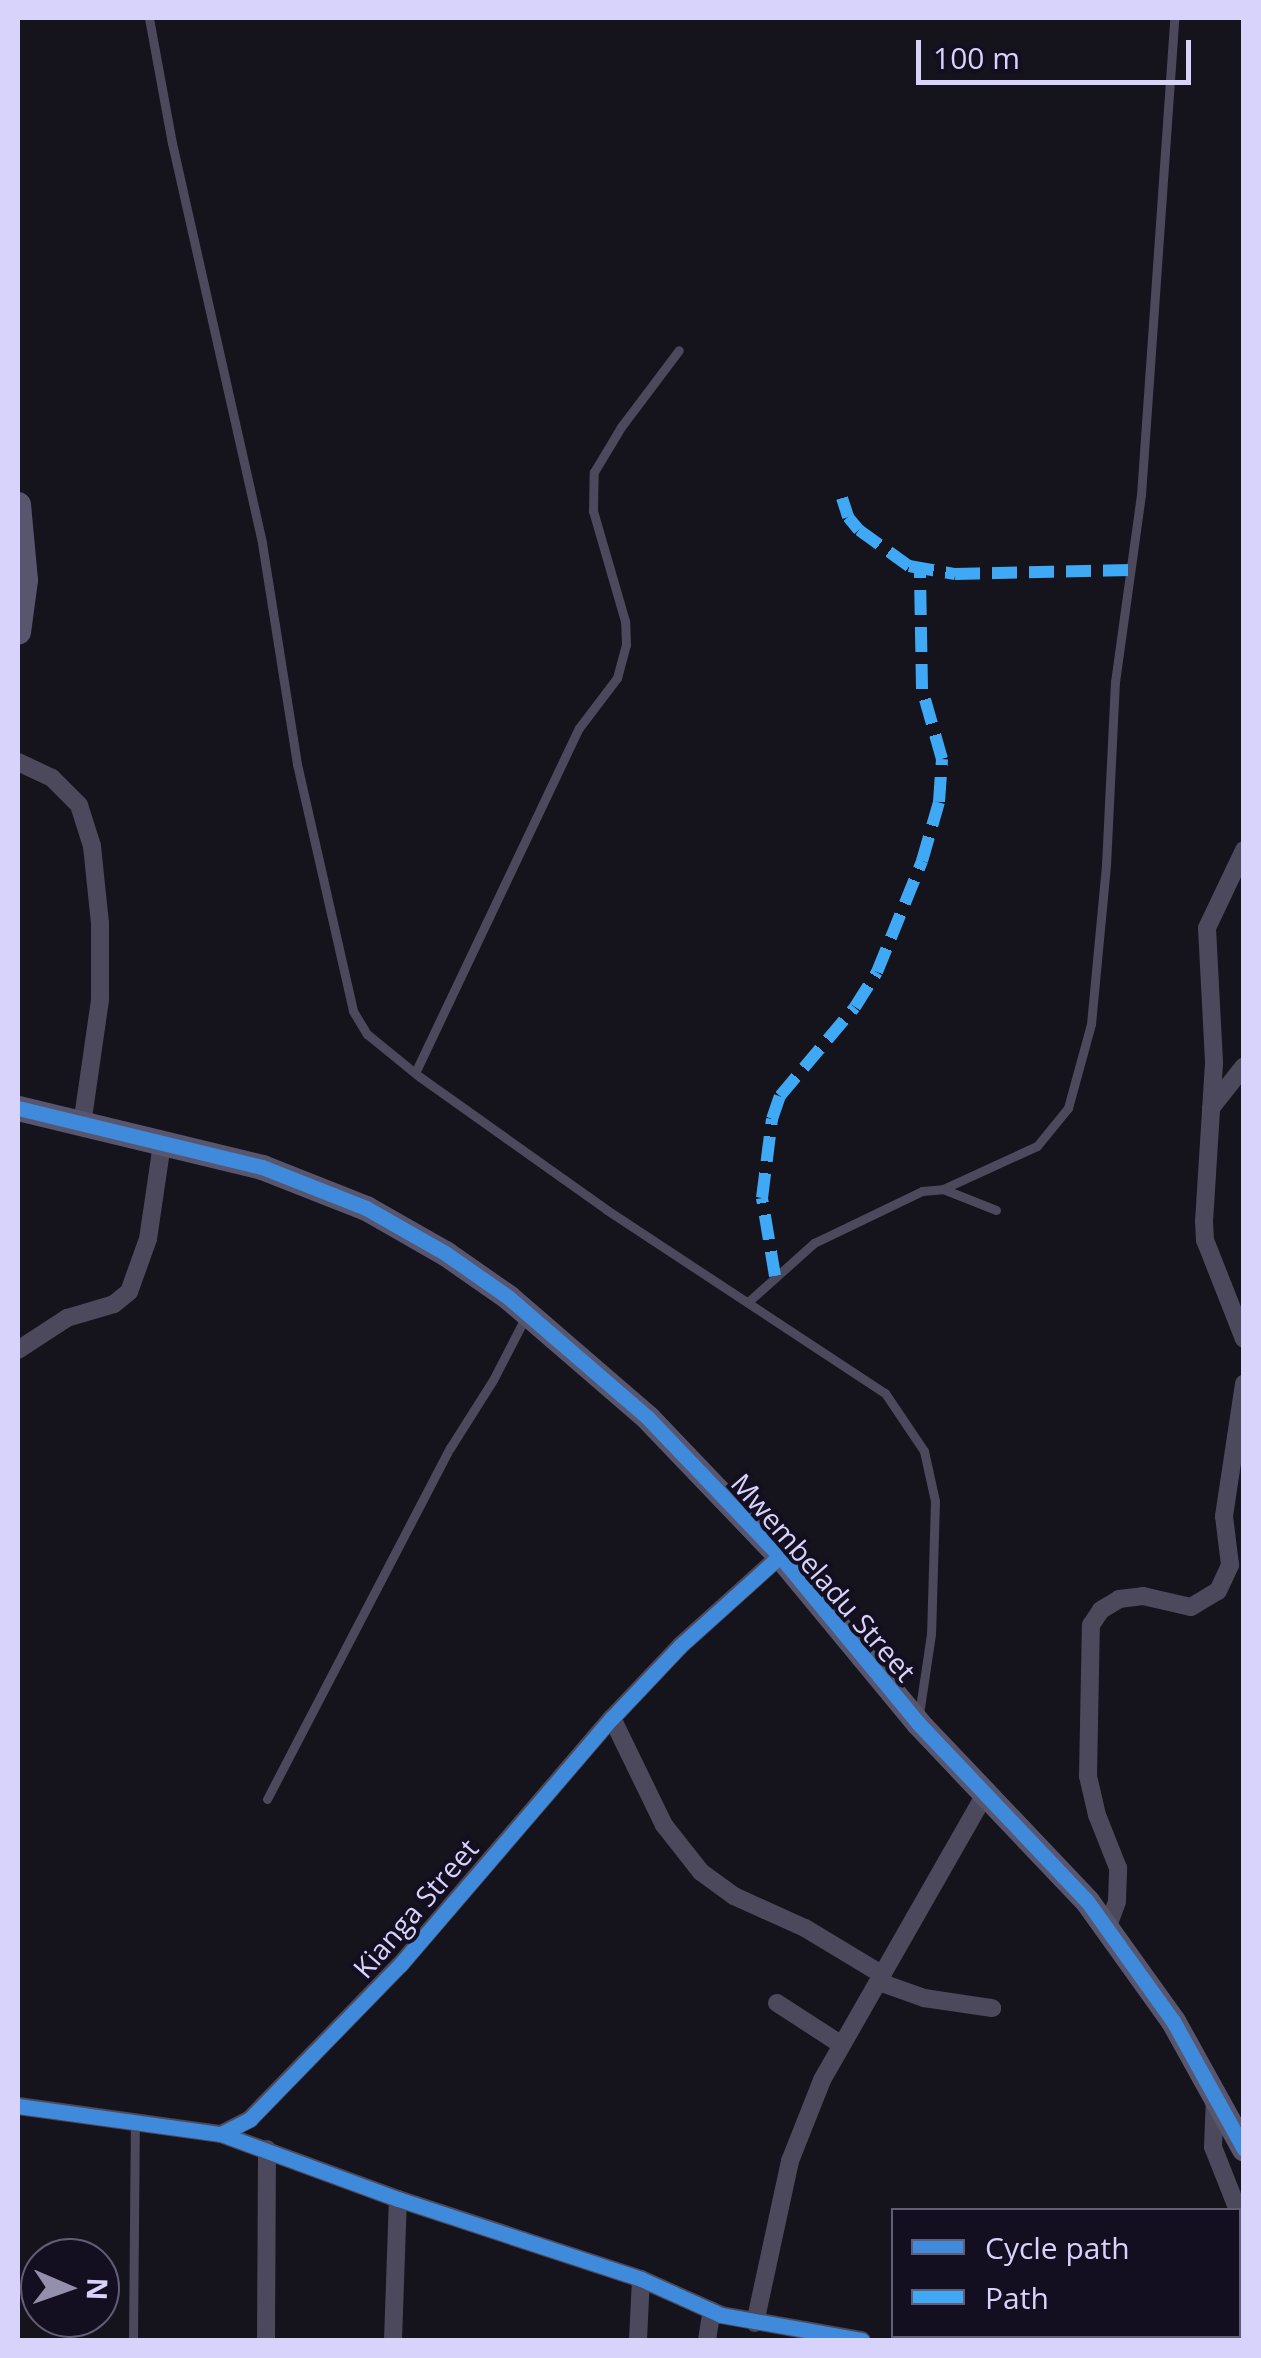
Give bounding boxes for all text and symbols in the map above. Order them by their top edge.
scale bar [921,20,1196,82]
text: 100 m [933,37,1020,78]
street label: Mwembeladu Street [725,1466,923,1688]
street label: Kianga Street [346,1832,484,1984]
legend [891,2208,1241,2338]
text: Cycle path [985,2227,1130,2268]
north arrow [20,2238,120,2338]
text: N [79,2277,117,2301]
text: Path [985,2277,1049,2318]

